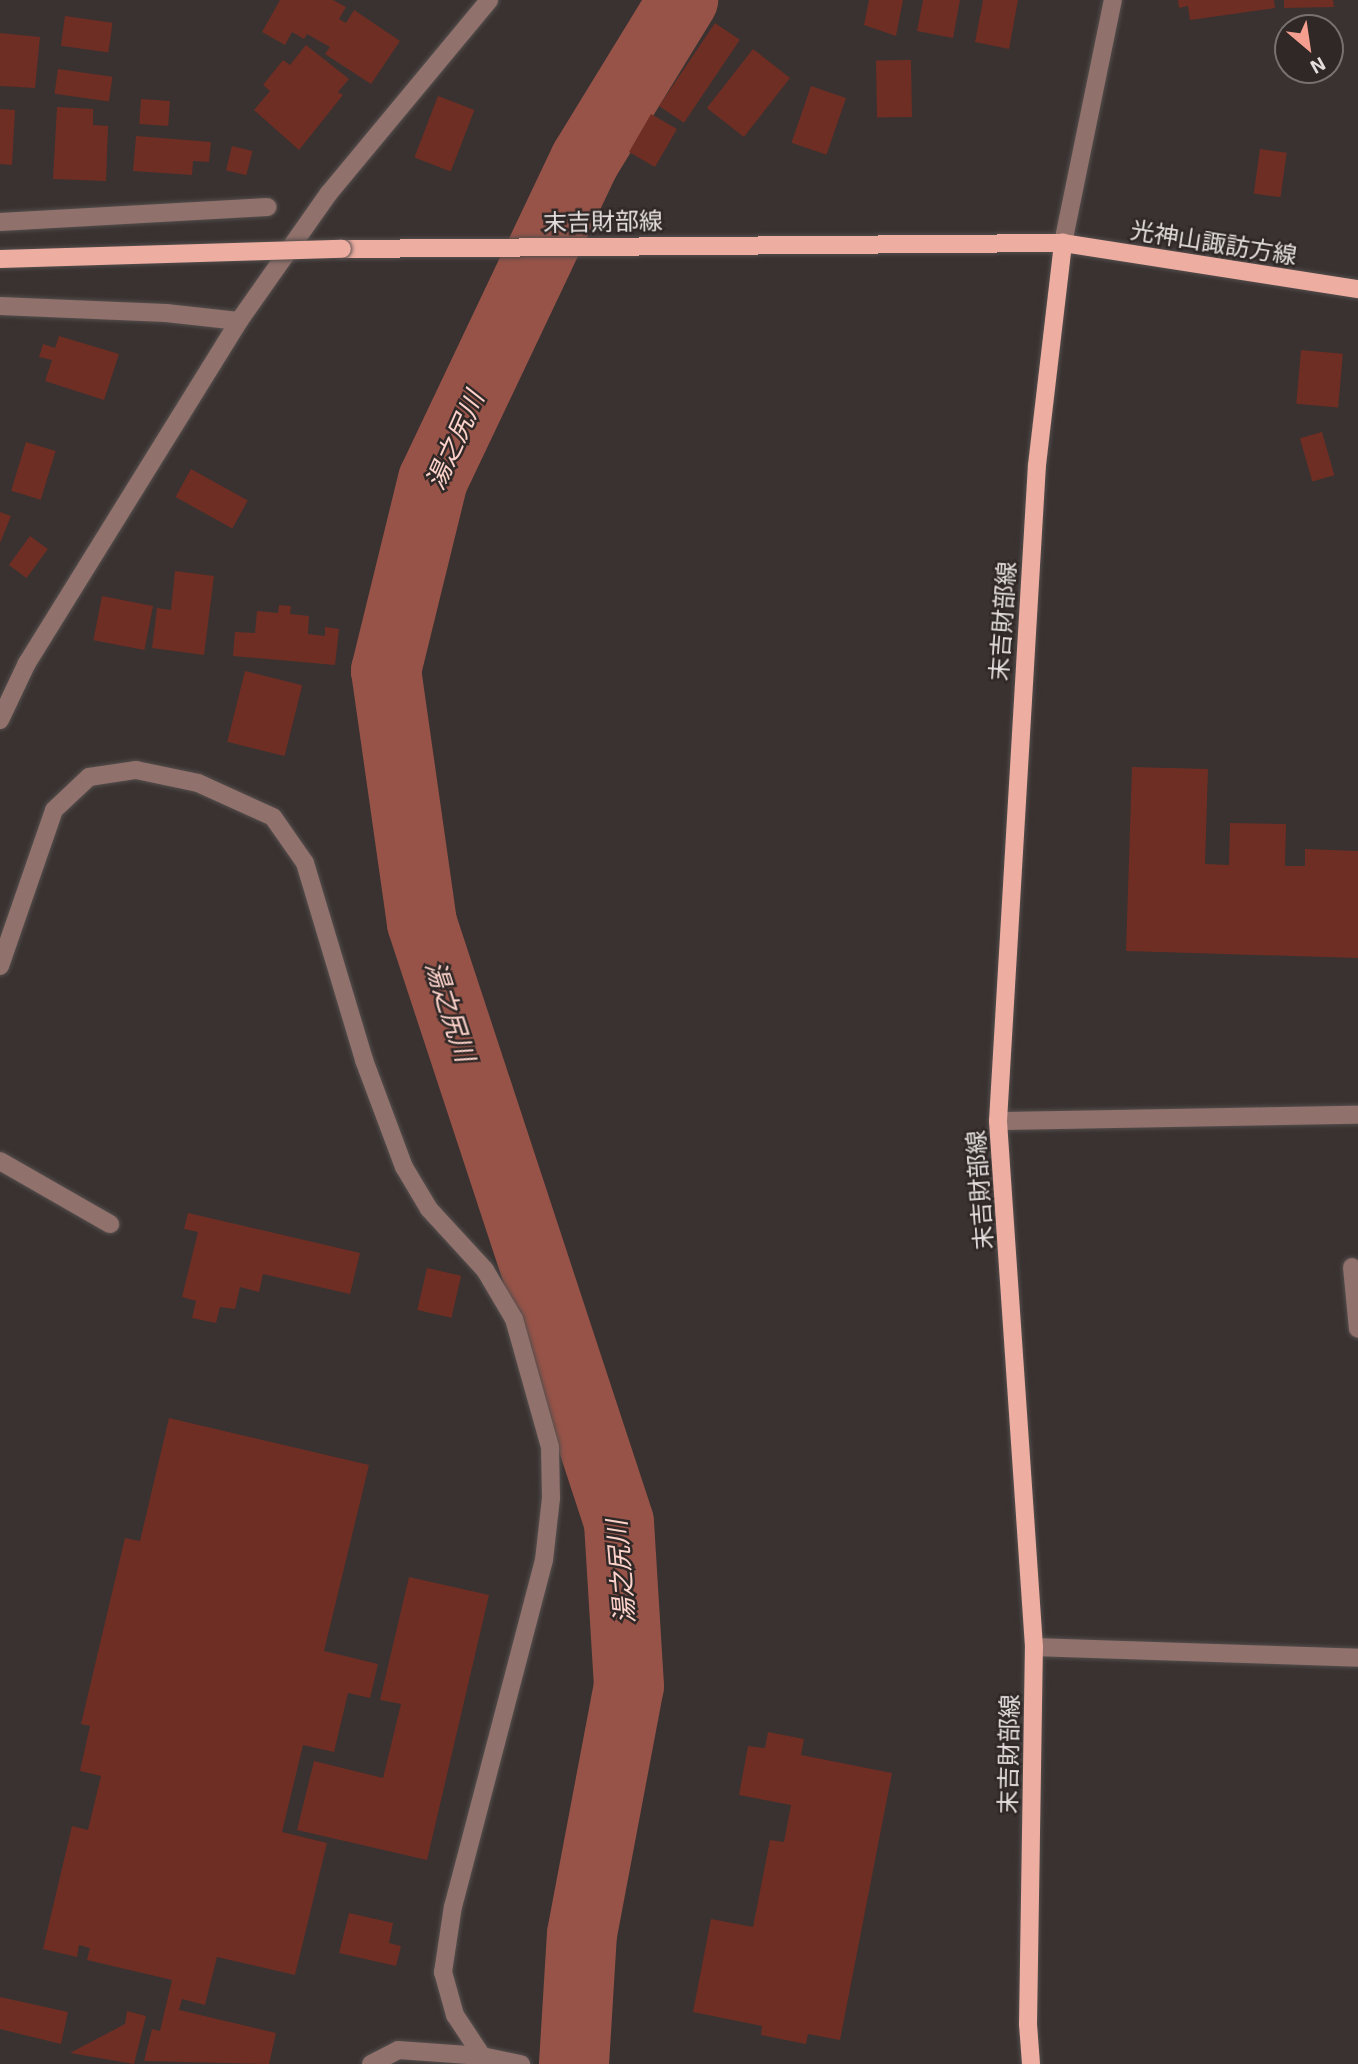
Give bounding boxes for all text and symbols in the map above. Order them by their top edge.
north arrow [1274,14,1344,84]
text: N [1307,53,1330,79]
street label: 末吉財部線 [543,206,663,236]
street label: 光神山諏訪方線 [1129,215,1299,269]
water label: 湯之尻川 [419,386,489,494]
street label: 末吉財部線 [983,560,1021,682]
water label: 湯之尻川 [420,957,482,1065]
street label: 末吉財部線 [960,1129,998,1251]
water label: 湯之尻川 [600,1519,640,1625]
street label: 末吉財部線 [993,1694,1023,1814]

